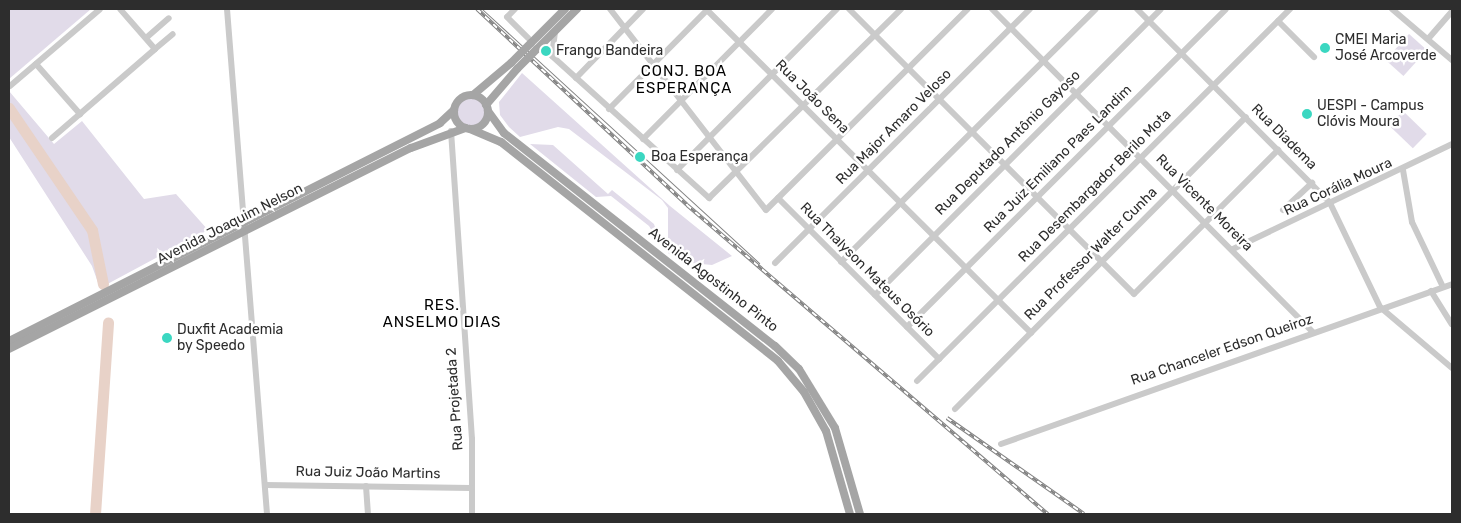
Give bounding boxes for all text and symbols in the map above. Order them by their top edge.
place label: CMEI Maria José Arcoverde [1335,32,1437,64]
marker: CMEI Maria José Arcoverde [1319,42,1331,54]
place label: Frango Bandeira [556,43,663,59]
marker: Frango Bandeira [540,45,552,57]
street label: Rua João Sena [772,57,852,137]
district label: CONJ. BOA ESPERANÇA [635,62,733,97]
street label: Rua Major Amaro Veloso [832,65,956,189]
street label: Rua Deputado Antônio Gayoso [932,67,1084,219]
street label: Rua Juiz Emiliano Paes Landim [981,82,1135,236]
place label: UESPI - Campus Clóvis Moura [1317,98,1424,130]
street label: Rua Diadema [1248,101,1320,173]
street label: Rua Desembargador Berilo Mota [1015,106,1175,266]
marker: UESPI - Campus Clóvis Moura [1301,108,1313,120]
place label: Boa Esperança [651,149,748,165]
marker: Boa Esperança [633,150,647,164]
street label: Rua Vicente Moreira [1152,151,1256,255]
street label: Rua Corália Moura [1281,155,1395,219]
street label: Avenida Joaquim Nelson [154,180,306,268]
street label: Rua Professor Walter Cunha [1021,184,1161,324]
street label: Rua Thalyson Mateus Osório [796,199,938,341]
street label: Avenida Agostinho Pinto [645,224,781,336]
district label: RES. ANSELMO DIAS [381,296,503,331]
street label: Rua Chanceler Edson Queiroz [1129,311,1315,389]
place label: Duxfit Academia by Speedo [177,322,284,354]
marker: Duxfit Academia by Speedo [161,332,173,344]
street label: Rua Projetada 2 [443,347,467,451]
street label: Rua Juiz João Martins [296,463,440,483]

